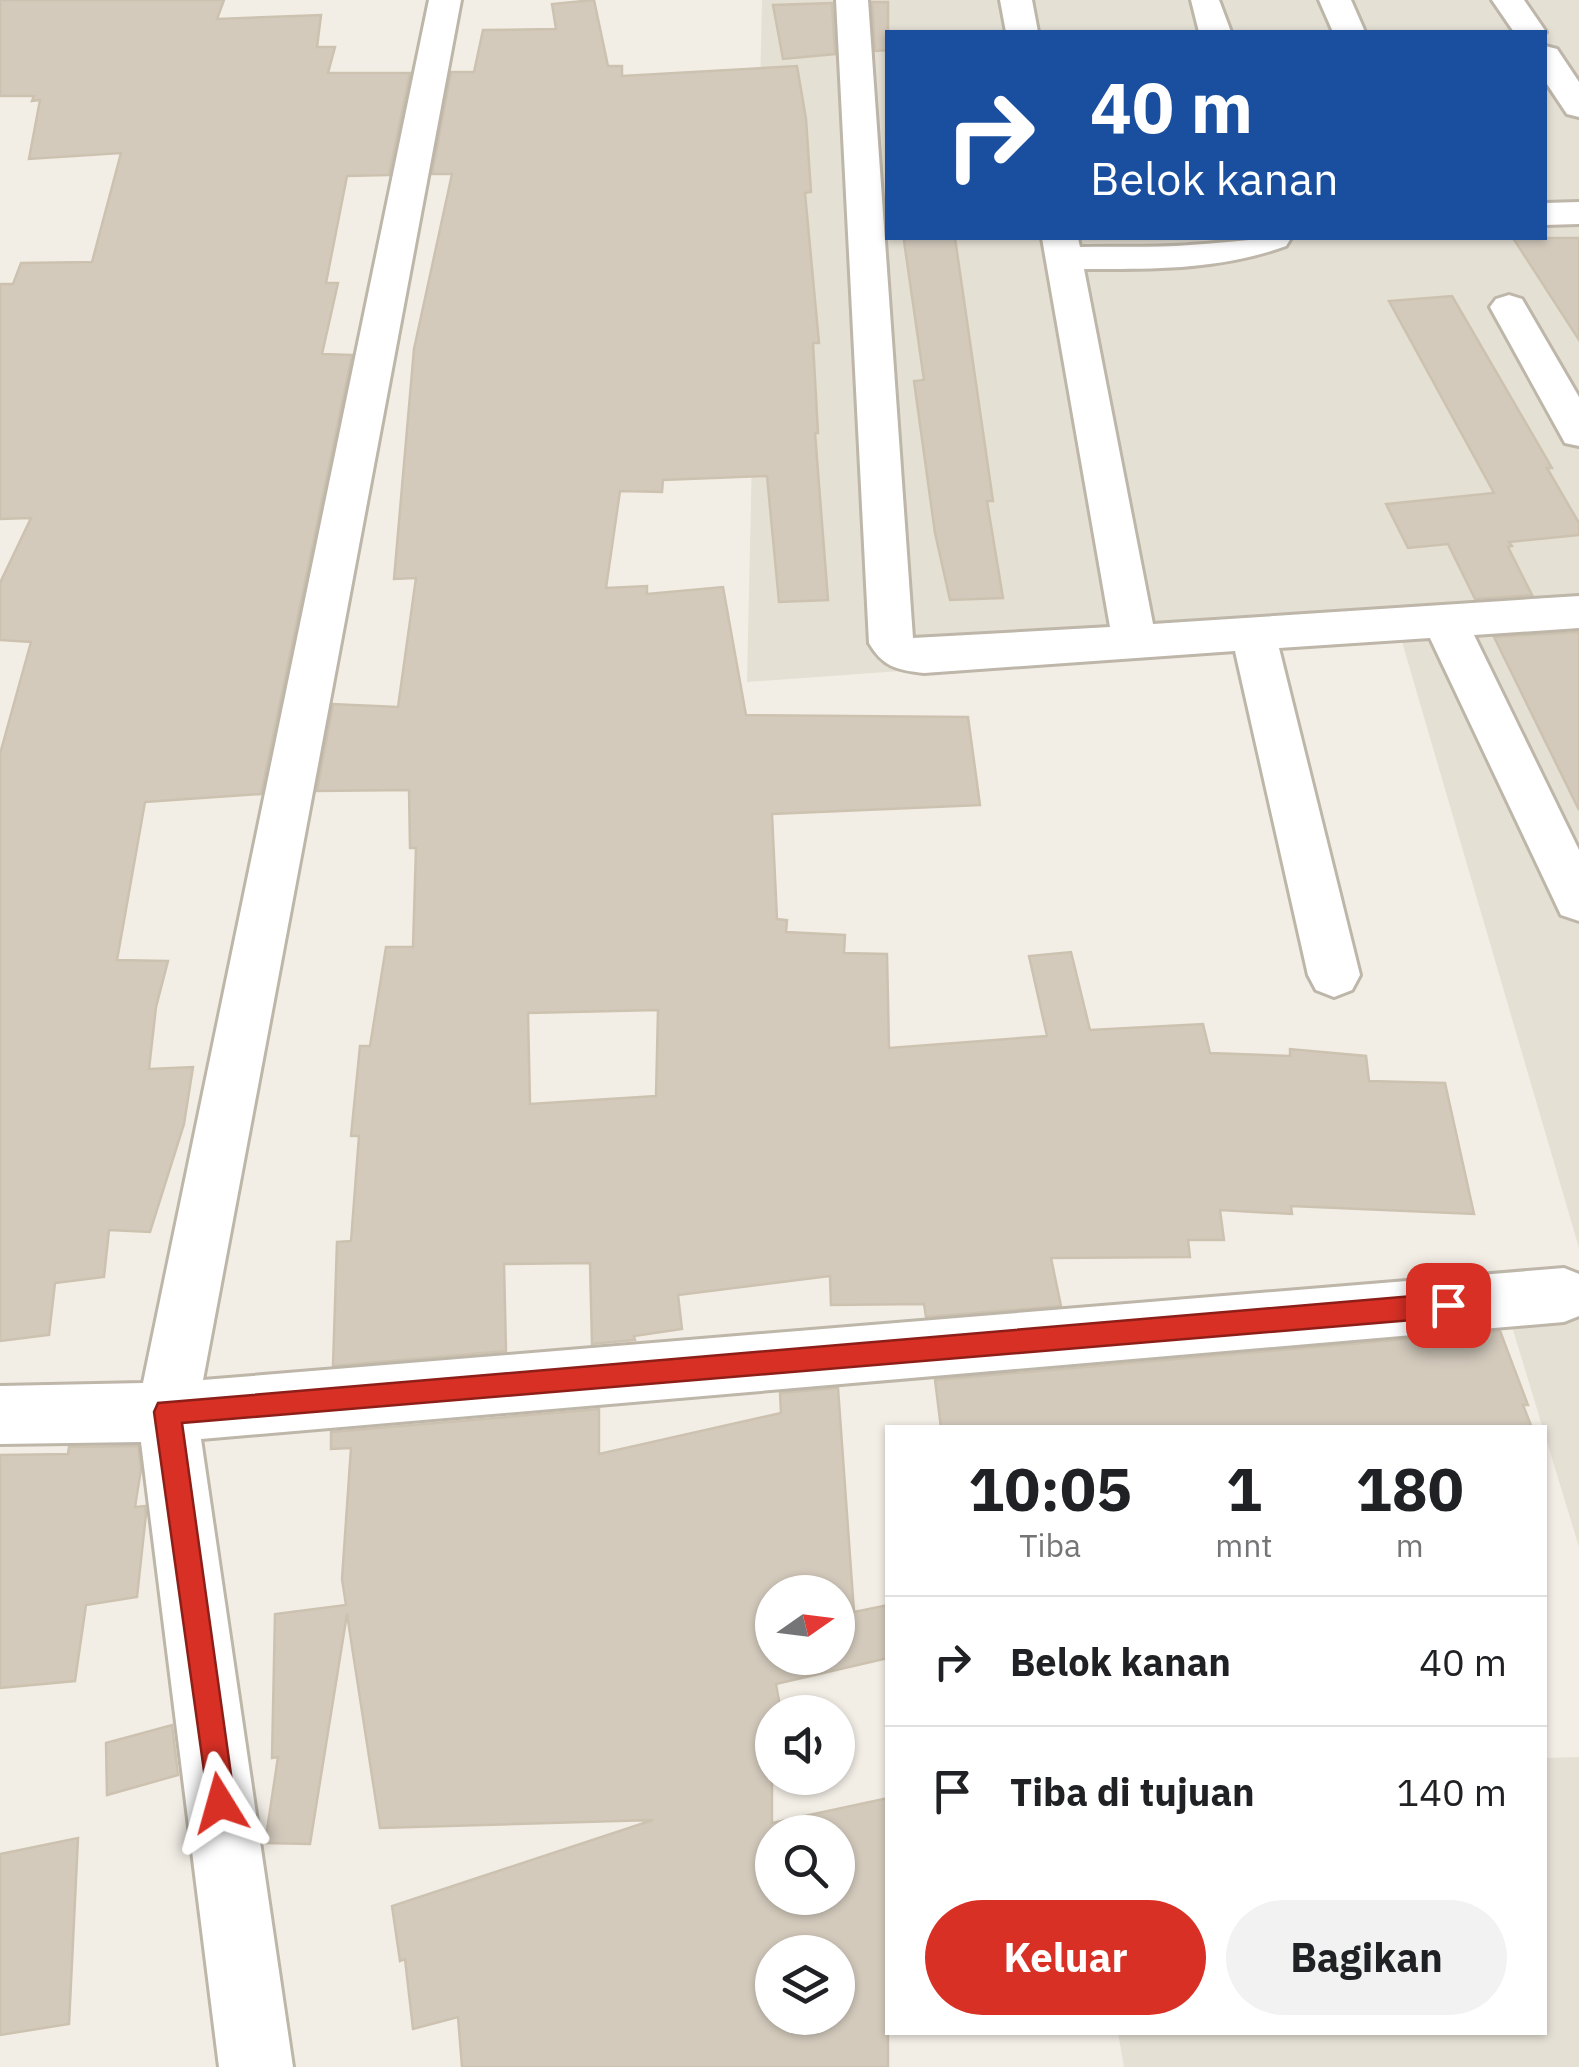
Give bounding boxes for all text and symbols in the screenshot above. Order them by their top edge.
text: 40 m [1090,61,1253,152]
icon: right [925,70,1055,200]
text: Belok kanan [1090,149,1339,207]
pin [1406,1263,1491,1348]
icon: arrive [1421,1278,1476,1333]
text: 10:05 [968,1449,1132,1528]
text: 1 [1226,1449,1262,1528]
text: 180 [1356,1449,1464,1528]
text: Tiba [1019,1524,1081,1566]
text: mnt [1215,1524,1273,1566]
text: m [1396,1524,1424,1566]
north arrow [755,1575,855,1675]
map controls [755,1575,855,2035]
icon: right [925,1634,980,1689]
text: Belok kanan [1010,1637,1231,1686]
text: 40 m [1419,1637,1507,1686]
button: sound [755,1695,855,1795]
position arrow [168,1751,272,1855]
icon: arrive [925,1764,980,1819]
text: Tiba di tujuan [1010,1767,1255,1816]
text: 140 m [1396,1767,1507,1816]
button: search [755,1815,855,1915]
button: Keluar [925,1900,1206,2015]
button: Bagikan [1226,1900,1507,2015]
button: layers [755,1935,855,2035]

